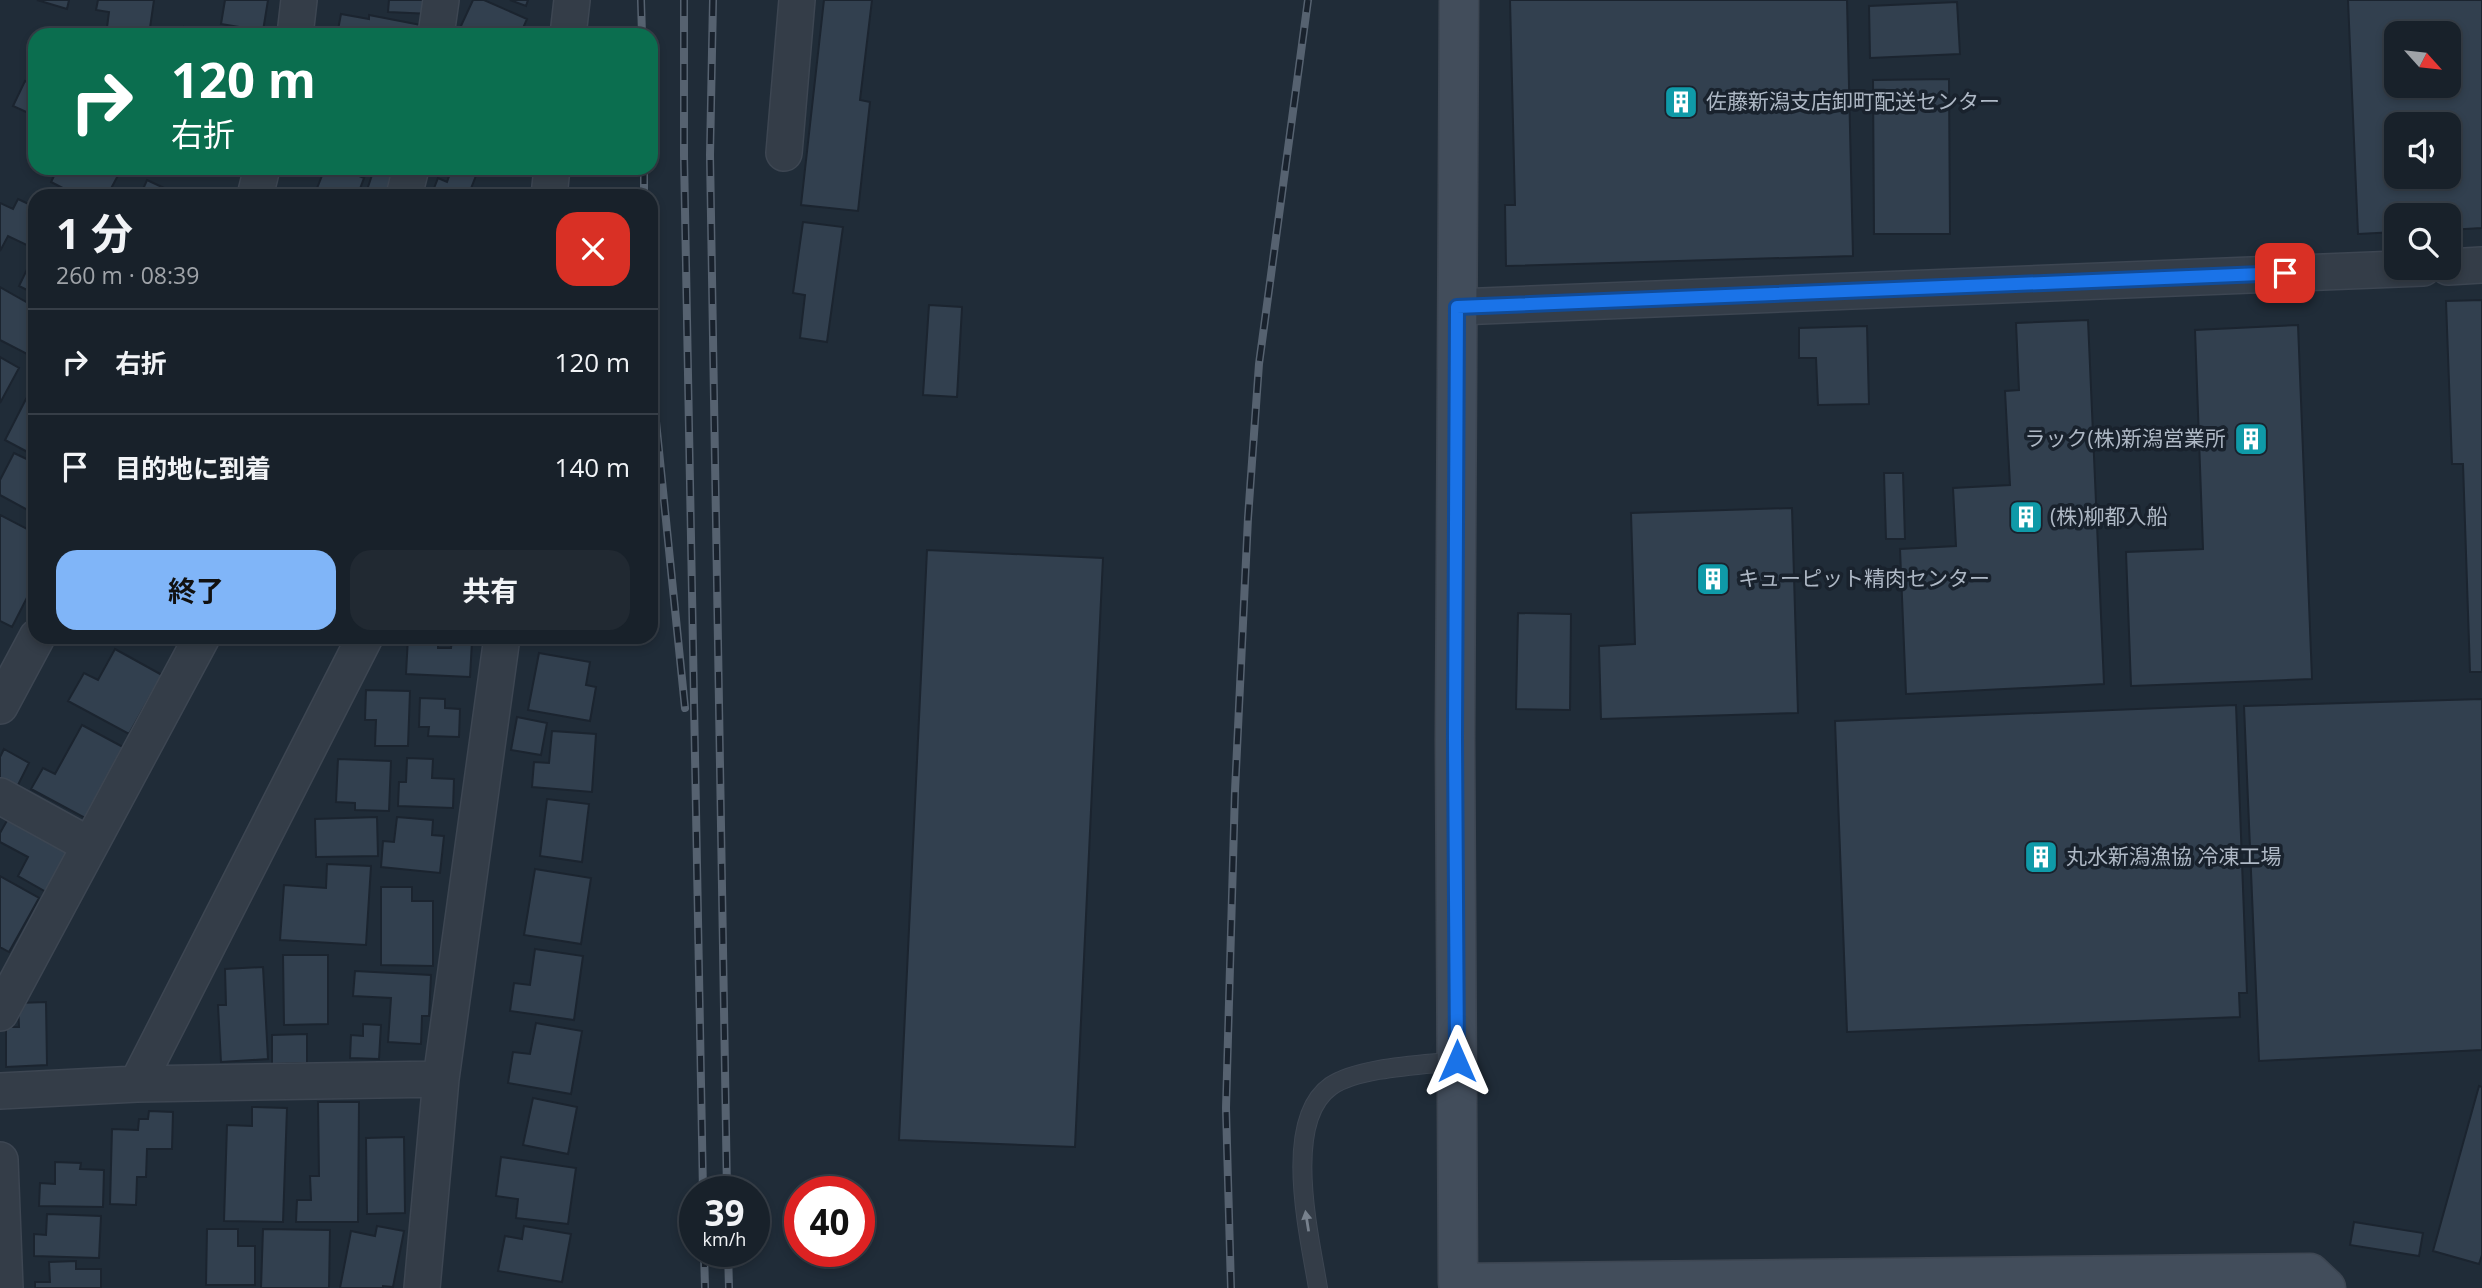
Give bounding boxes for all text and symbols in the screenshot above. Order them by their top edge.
north arrow [2384,21,2460,98]
map controls [2384,21,2461,280]
text: 120 m [171,46,316,112]
icon: right [56,56,147,147]
building icon: 佐藤新潟支店卸町配送センター [1662,83,1700,121]
place label: 佐藤新潟支店卸町配送センター [1706,87,2000,115]
text: 右折 [171,112,235,155]
button: sound [2384,112,2461,189]
button: search [2384,203,2461,280]
text: 1 分 [56,204,133,261]
button: close [556,212,630,286]
pin [2255,243,2315,303]
icon: arrive [2266,254,2304,292]
text: 260 m · 08:39 [56,259,199,291]
icon: right [56,343,94,381]
text: 120 m [555,344,630,380]
text: 右折 [115,345,167,381]
building icon: ラック(株)新潟営業所 [2232,420,2270,458]
place label: ラック(株)新潟営業所 [2025,424,2226,452]
icon: arrive [56,448,94,486]
text: 140 m [555,449,630,485]
text: 目的地に到着 [115,450,271,486]
building icon: (株)柳都入船 [2007,498,2045,536]
place label: (株)柳都入船 [2050,502,2167,530]
button: 終了 [56,550,336,630]
button: 共有 [350,550,630,630]
building icon: キューピット精肉センター [1694,560,1732,598]
place label: キューピット精肉センター [1738,564,1990,592]
building icon: 丸水新潟漁協 冷凍工場 [2022,838,2060,876]
place label: 丸水新潟漁協 冷凍工場 [2066,842,2281,870]
position arrow [1420,1024,1494,1098]
speed limit sign: 40 [784,1176,875,1267]
text: 39 [704,1189,745,1236]
one-way arrow [1301,1210,1312,1232]
text: km/h [703,1227,746,1251]

